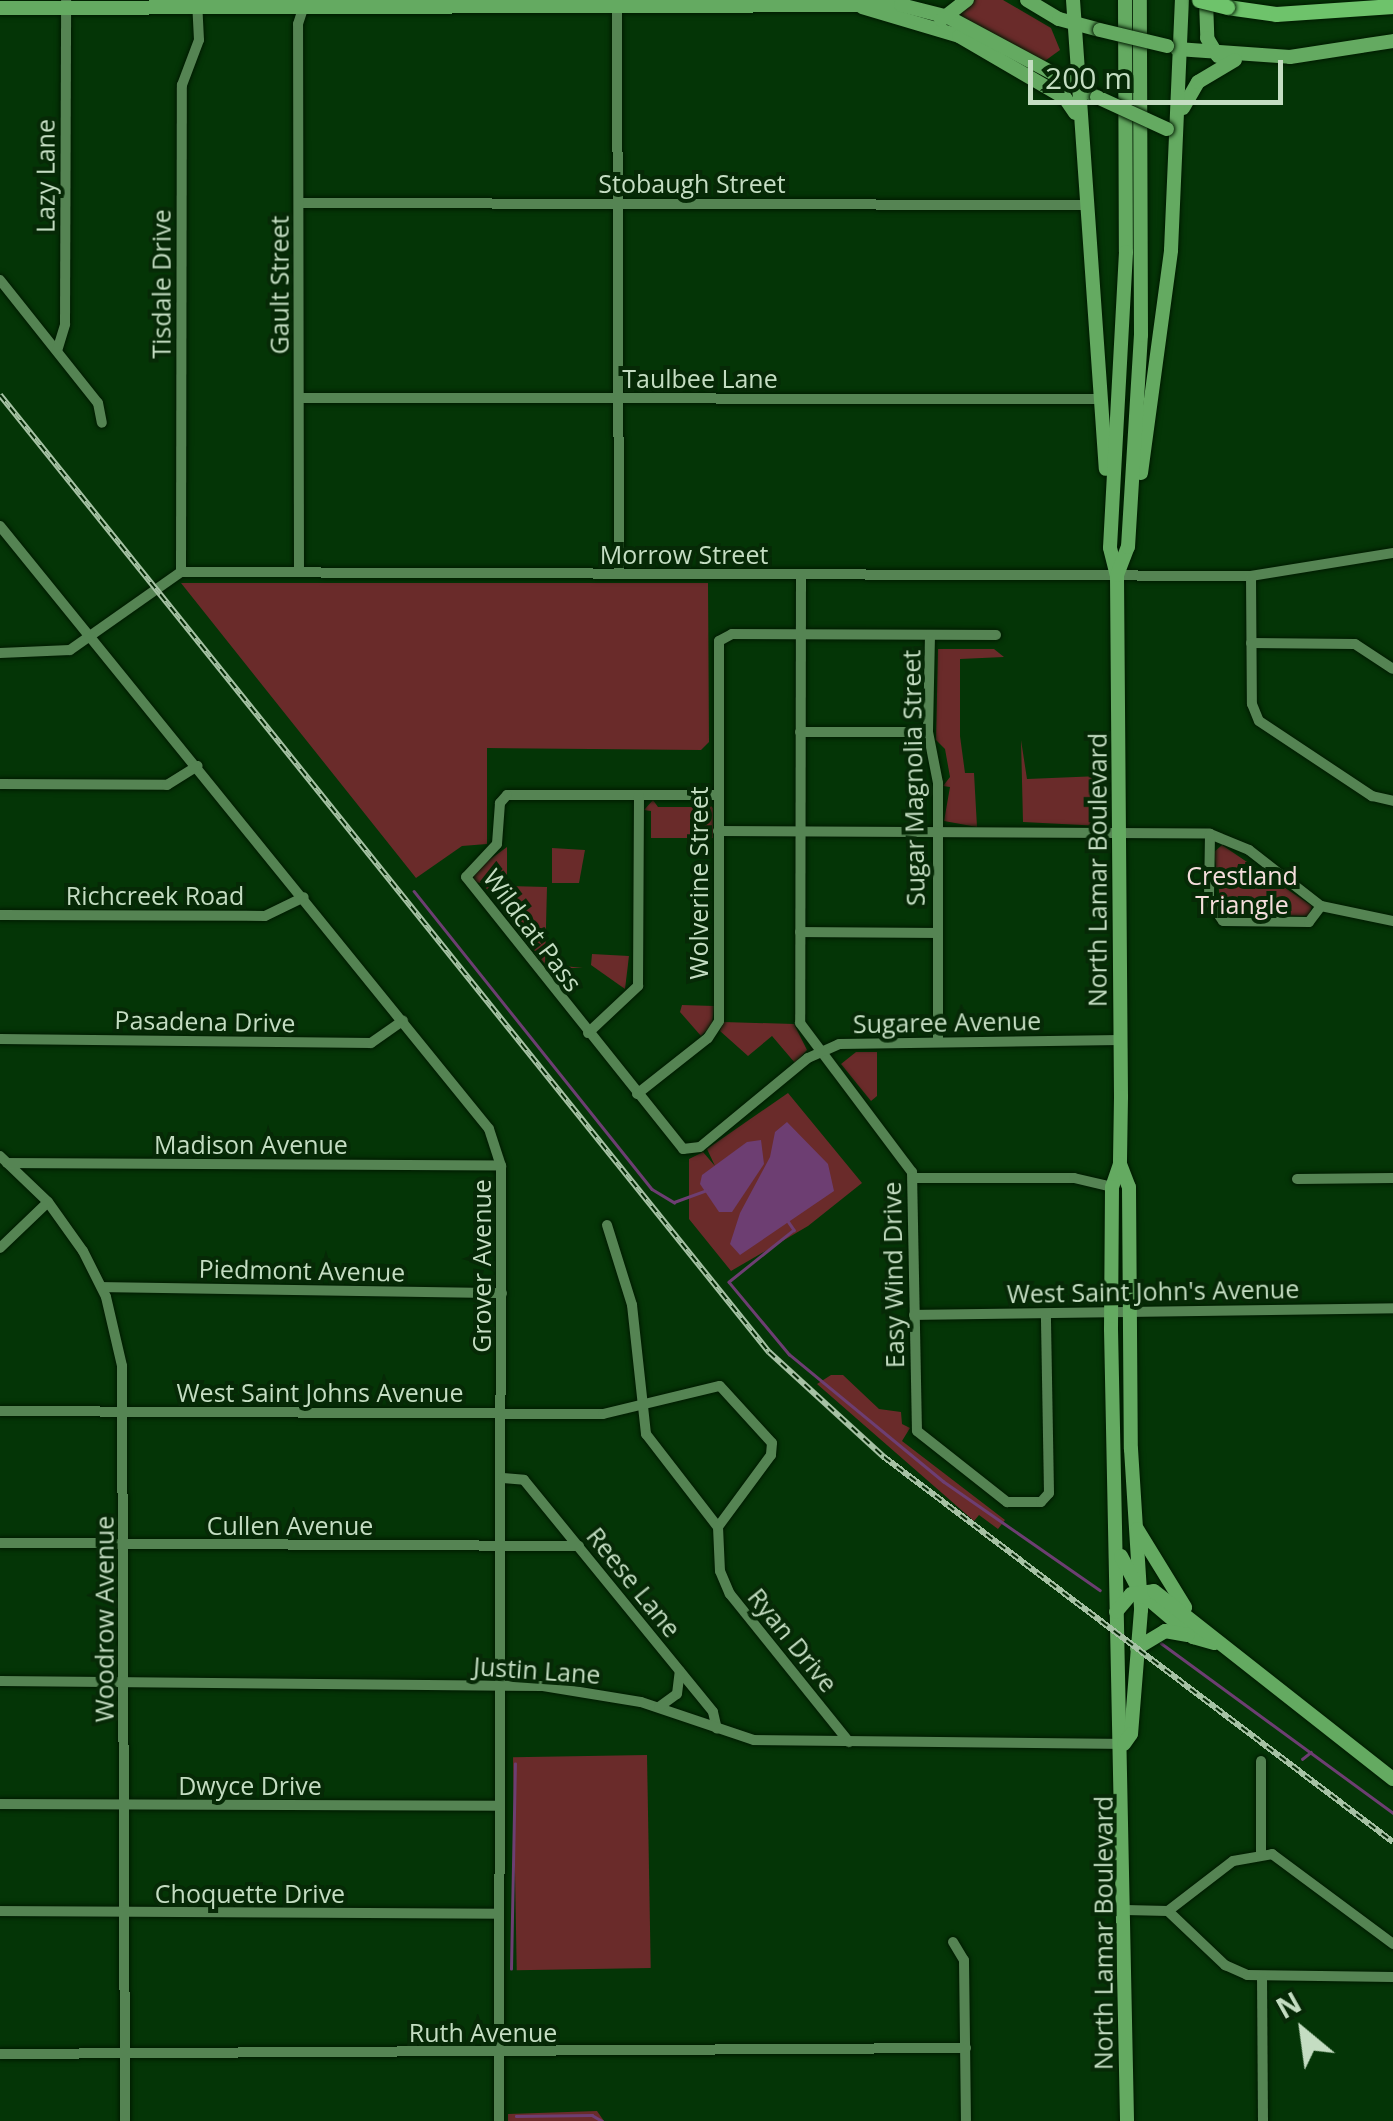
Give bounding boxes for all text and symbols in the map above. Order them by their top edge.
scale bar [1033,40,1288,102]
text: 200 m [1045,57,1132,98]
street label: Lazy Lane [30,119,60,233]
street label: Stobaugh Street [598,168,786,198]
street label: Tisdale Drive [146,209,176,359]
street label: Gault Street [264,216,294,354]
street label: Taulbee Lane [622,363,778,393]
street label: Morrow Street [600,539,768,569]
street label: Sugar Magnolia Street [896,650,930,906]
street label: North Lamar Boulevard [1082,733,1112,1007]
street label: Wolverine Street [683,786,713,980]
park label: Crestland Triangle [1186,861,1298,920]
street label: Wildcat Pass [477,863,589,997]
street label: Richcreek Road [66,880,244,910]
street label: Pasadena Drive [114,1004,296,1038]
street label: Sugaree Avenue [853,1005,1041,1039]
street label: Madison Avenue [154,1129,348,1159]
street label: Grover Avenue [466,1179,496,1353]
street label: Easy Wind Drive [876,1182,910,1368]
street label: Piedmont Avenue [198,1253,406,1287]
street label: West Saint John's Avenue [1007,1273,1299,1309]
street label: West Saint Johns Avenue [177,1377,463,1407]
street label: Cullen Avenue [207,1510,373,1540]
street label: Woodrow Avenue [89,1516,119,1722]
street label: Reese Lane [581,1521,687,1643]
street label: Ryan Drive [742,1582,844,1698]
street label: Justin Lane [472,1651,602,1689]
street label: Dwyce Drive [178,1770,322,1800]
street label: North Lamar Boulevard [1088,1796,1118,2070]
street label: Choquette Drive [155,1878,345,1908]
north arrow [1253,1981,1353,2081]
text: N [1269,1983,1308,2027]
street label: Ruth Avenue [409,2017,557,2047]

